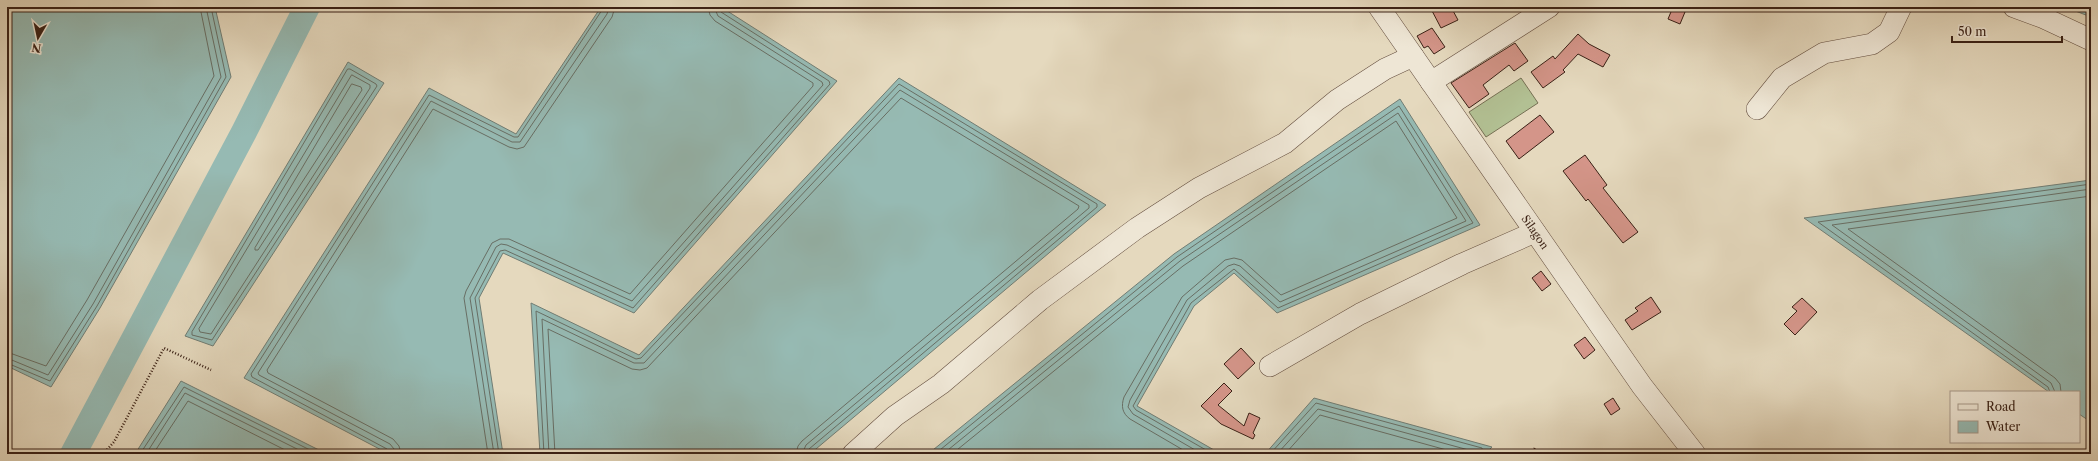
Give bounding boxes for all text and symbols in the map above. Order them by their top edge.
north arrow [18,18,58,58]
scale bar [1952,18,2062,44]
text: 50 m [1958,24,1987,39]
text: N [30,40,42,56]
street label: Silagon [1518,212,1552,252]
legend [1950,391,2080,443]
text: Road [1986,399,2016,414]
text: Water [1985,419,2020,434]

